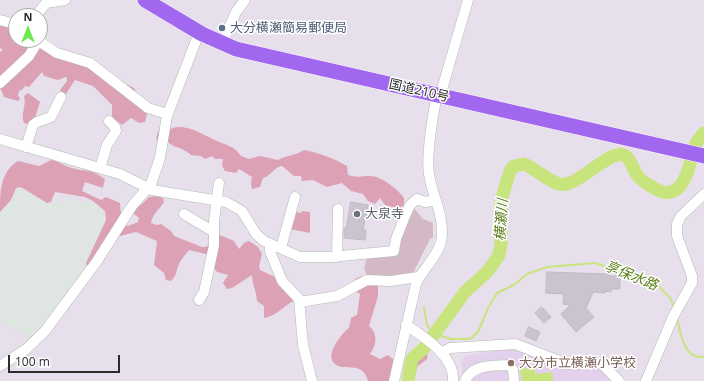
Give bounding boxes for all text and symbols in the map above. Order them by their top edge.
north arrow [8,8,48,48]
text: N [24,9,32,24]
place label: 大分横瀬簡易郵便局 [230,20,347,36]
marker: 大分横瀬簡易郵便局 [217,23,227,33]
street label: 国道210号 [387,77,451,105]
water label: 横瀬川 [492,198,512,242]
place label: 大泉寺 [365,206,404,222]
marker: 大泉寺 [352,209,362,219]
water label: 享保水路 [602,258,660,294]
scale bar [10,347,122,373]
text: 100 m [15,353,50,370]
place label: 大分市立横瀬小学校 [519,355,636,371]
marker: 大分市立横瀬小学校 [506,358,516,368]

